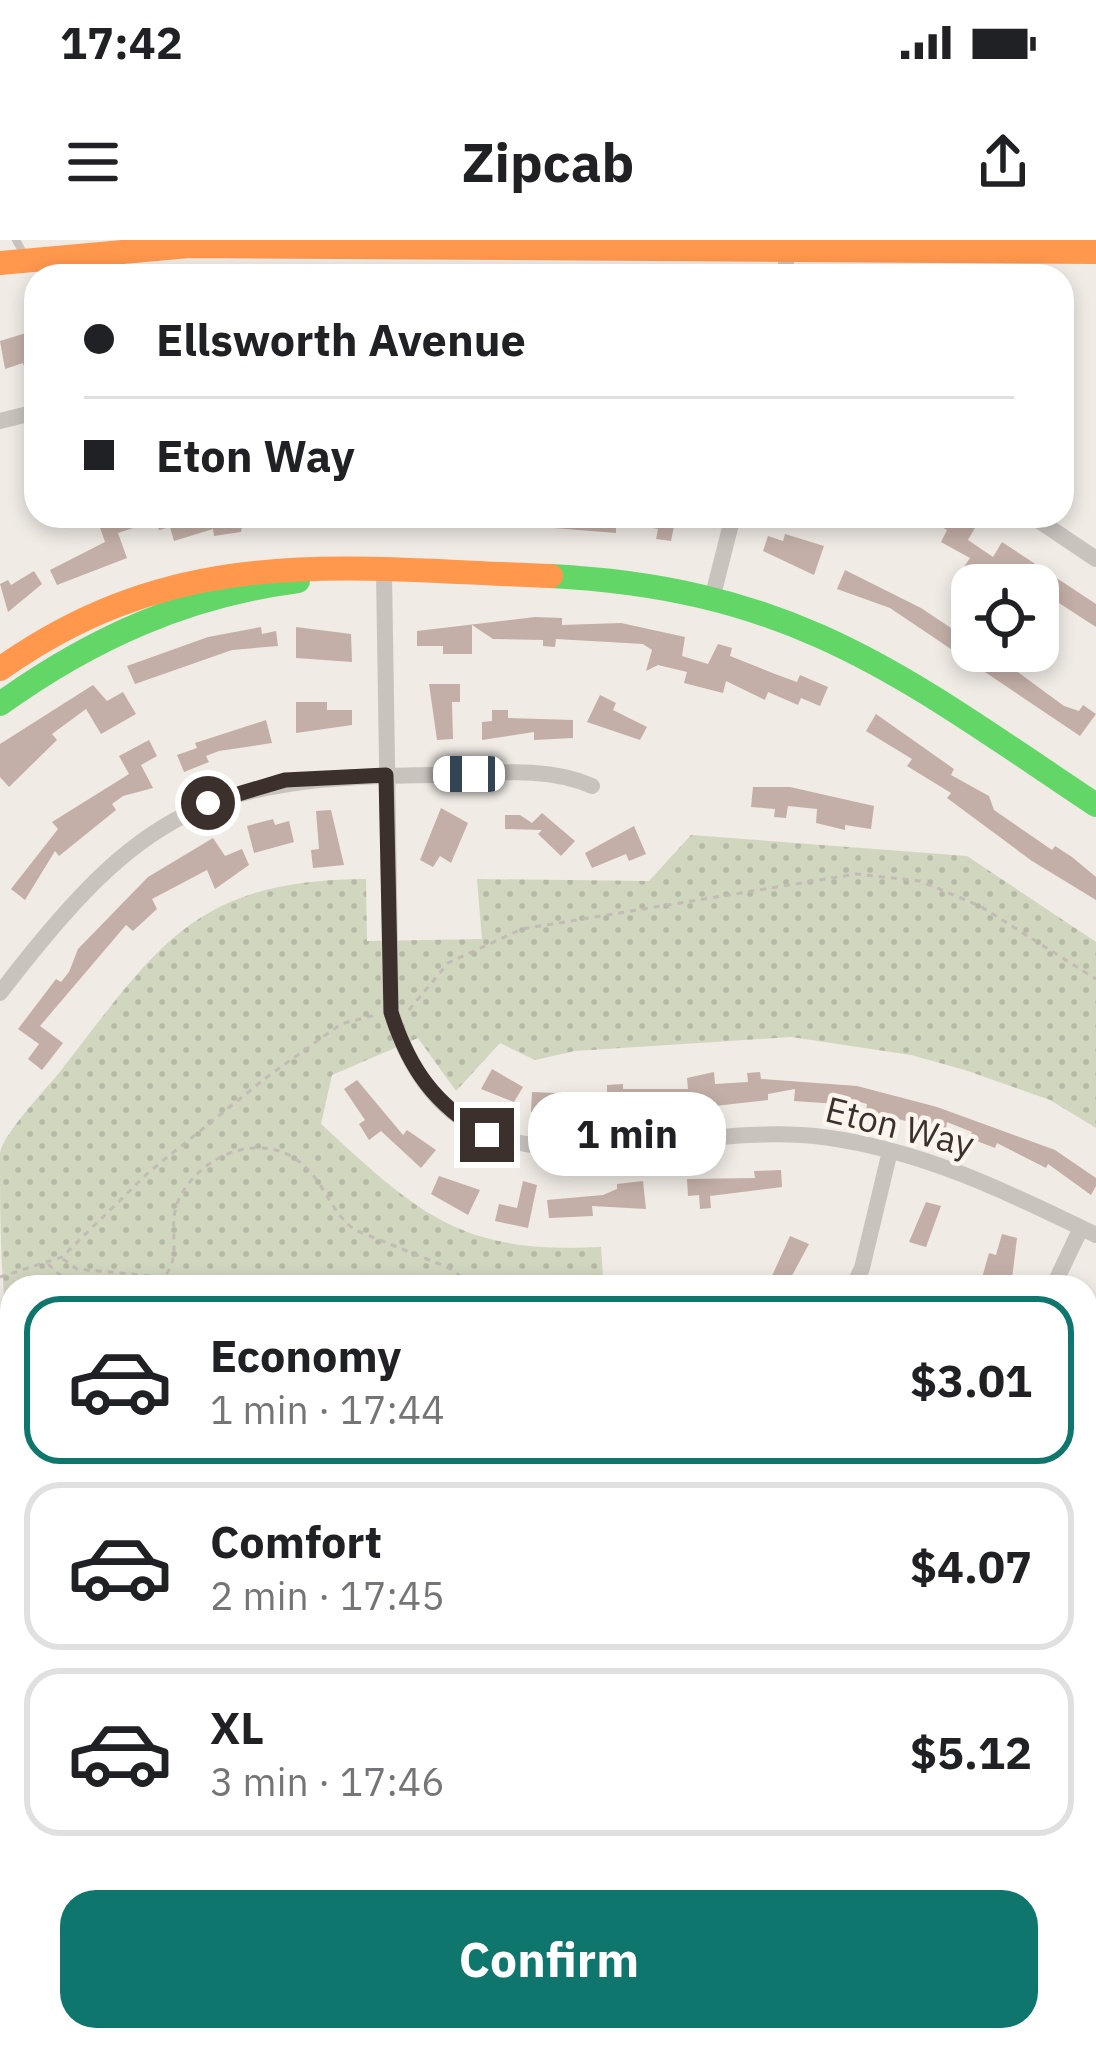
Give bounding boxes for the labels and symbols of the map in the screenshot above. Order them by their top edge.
car [433,756,505,792]
route start [181,776,235,830]
street label: Eton Way [821,1085,979,1167]
callout: 1 min [529,1093,727,1177]
route end [460,1108,514,1162]

